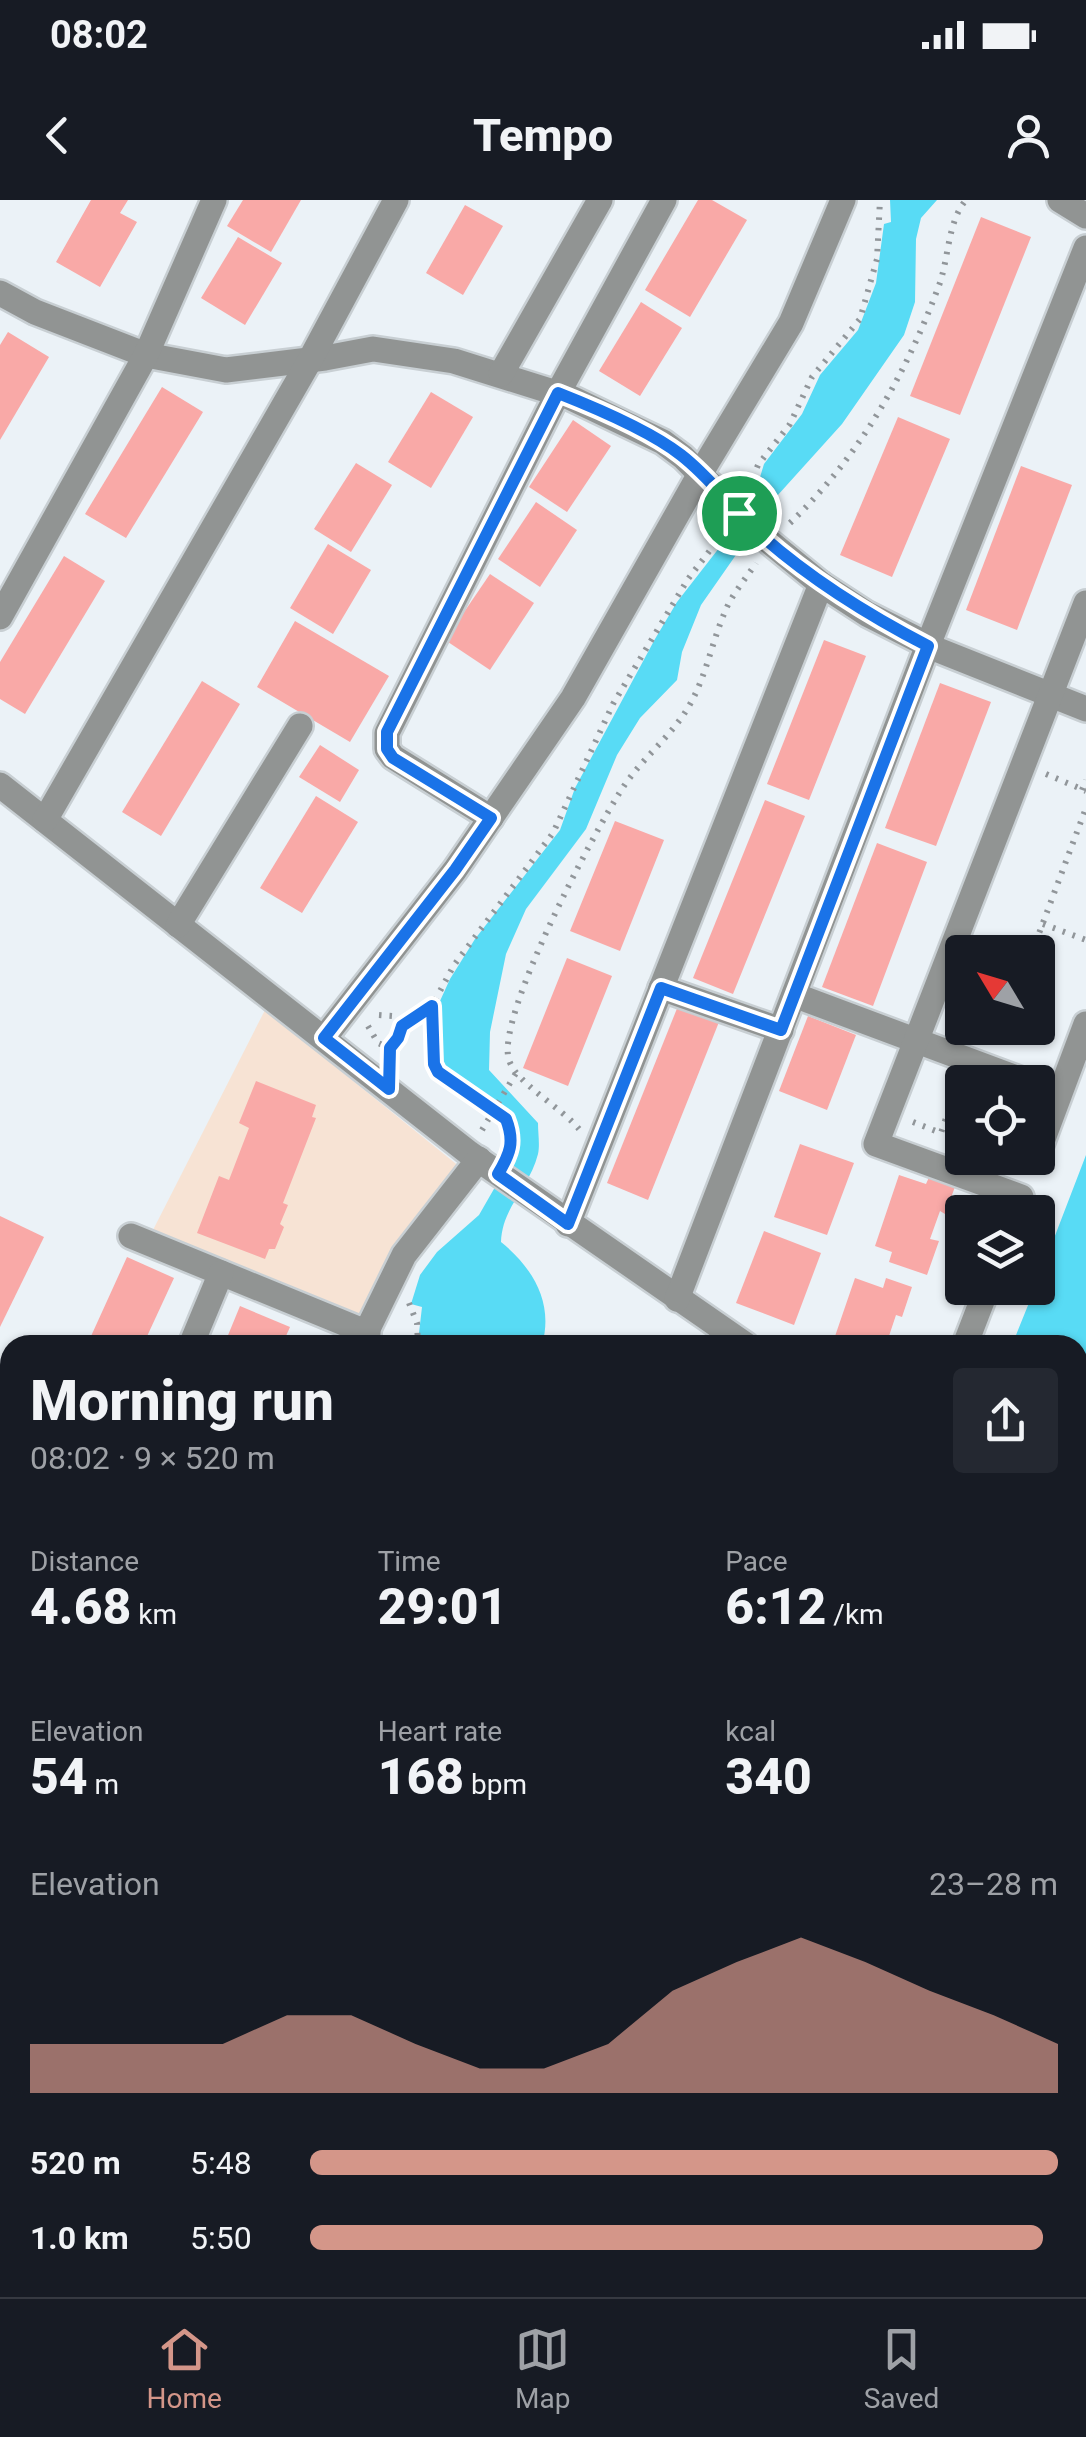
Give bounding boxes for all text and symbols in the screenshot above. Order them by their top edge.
text: 08:02 [50,13,148,57]
icon: back [30,108,85,163]
icon: person [1001,108,1056,163]
text: Tempo [473,109,613,162]
pin [697,471,782,556]
icon: arrive [712,486,767,541]
north arrow [945,935,1055,1045]
map controls [945,935,1055,1305]
button: locate [945,1065,1055,1175]
button: layers [945,1195,1055,1305]
button: share [953,1368,1058,1473]
text: Morning run [30,1369,334,1433]
text: 08:02 · 9 × 520 m [30,1439,275,1477]
text: Distance [30,1545,139,1578]
text: Time [378,1545,441,1578]
text: Pace [725,1545,788,1578]
text: 4.68 [30,1578,131,1636]
text: 29:01 [378,1578,508,1636]
text: 6:12 [725,1578,826,1636]
text: km [131,1598,177,1631]
text: /km [826,1598,884,1631]
text: Elevation [30,1715,143,1748]
text: Heart rate [378,1715,502,1748]
text: kcal [725,1715,776,1748]
text: 54 [30,1748,88,1806]
text: 168 [378,1748,464,1806]
text: 340 [725,1748,812,1806]
text: m [88,1768,119,1801]
text: bpm [464,1768,527,1801]
text: Elevation [30,1865,160,1903]
text: 23–28 m [929,1865,1058,1903]
text: 520 m [30,2144,121,2182]
text: 5:48 [190,2144,252,2182]
text: 1.0 km [30,2219,129,2257]
text: 5:50 [190,2219,252,2257]
tab: Home [147,2322,222,2415]
tab: Map [515,2322,571,2415]
tab: Saved [864,2322,939,2415]

